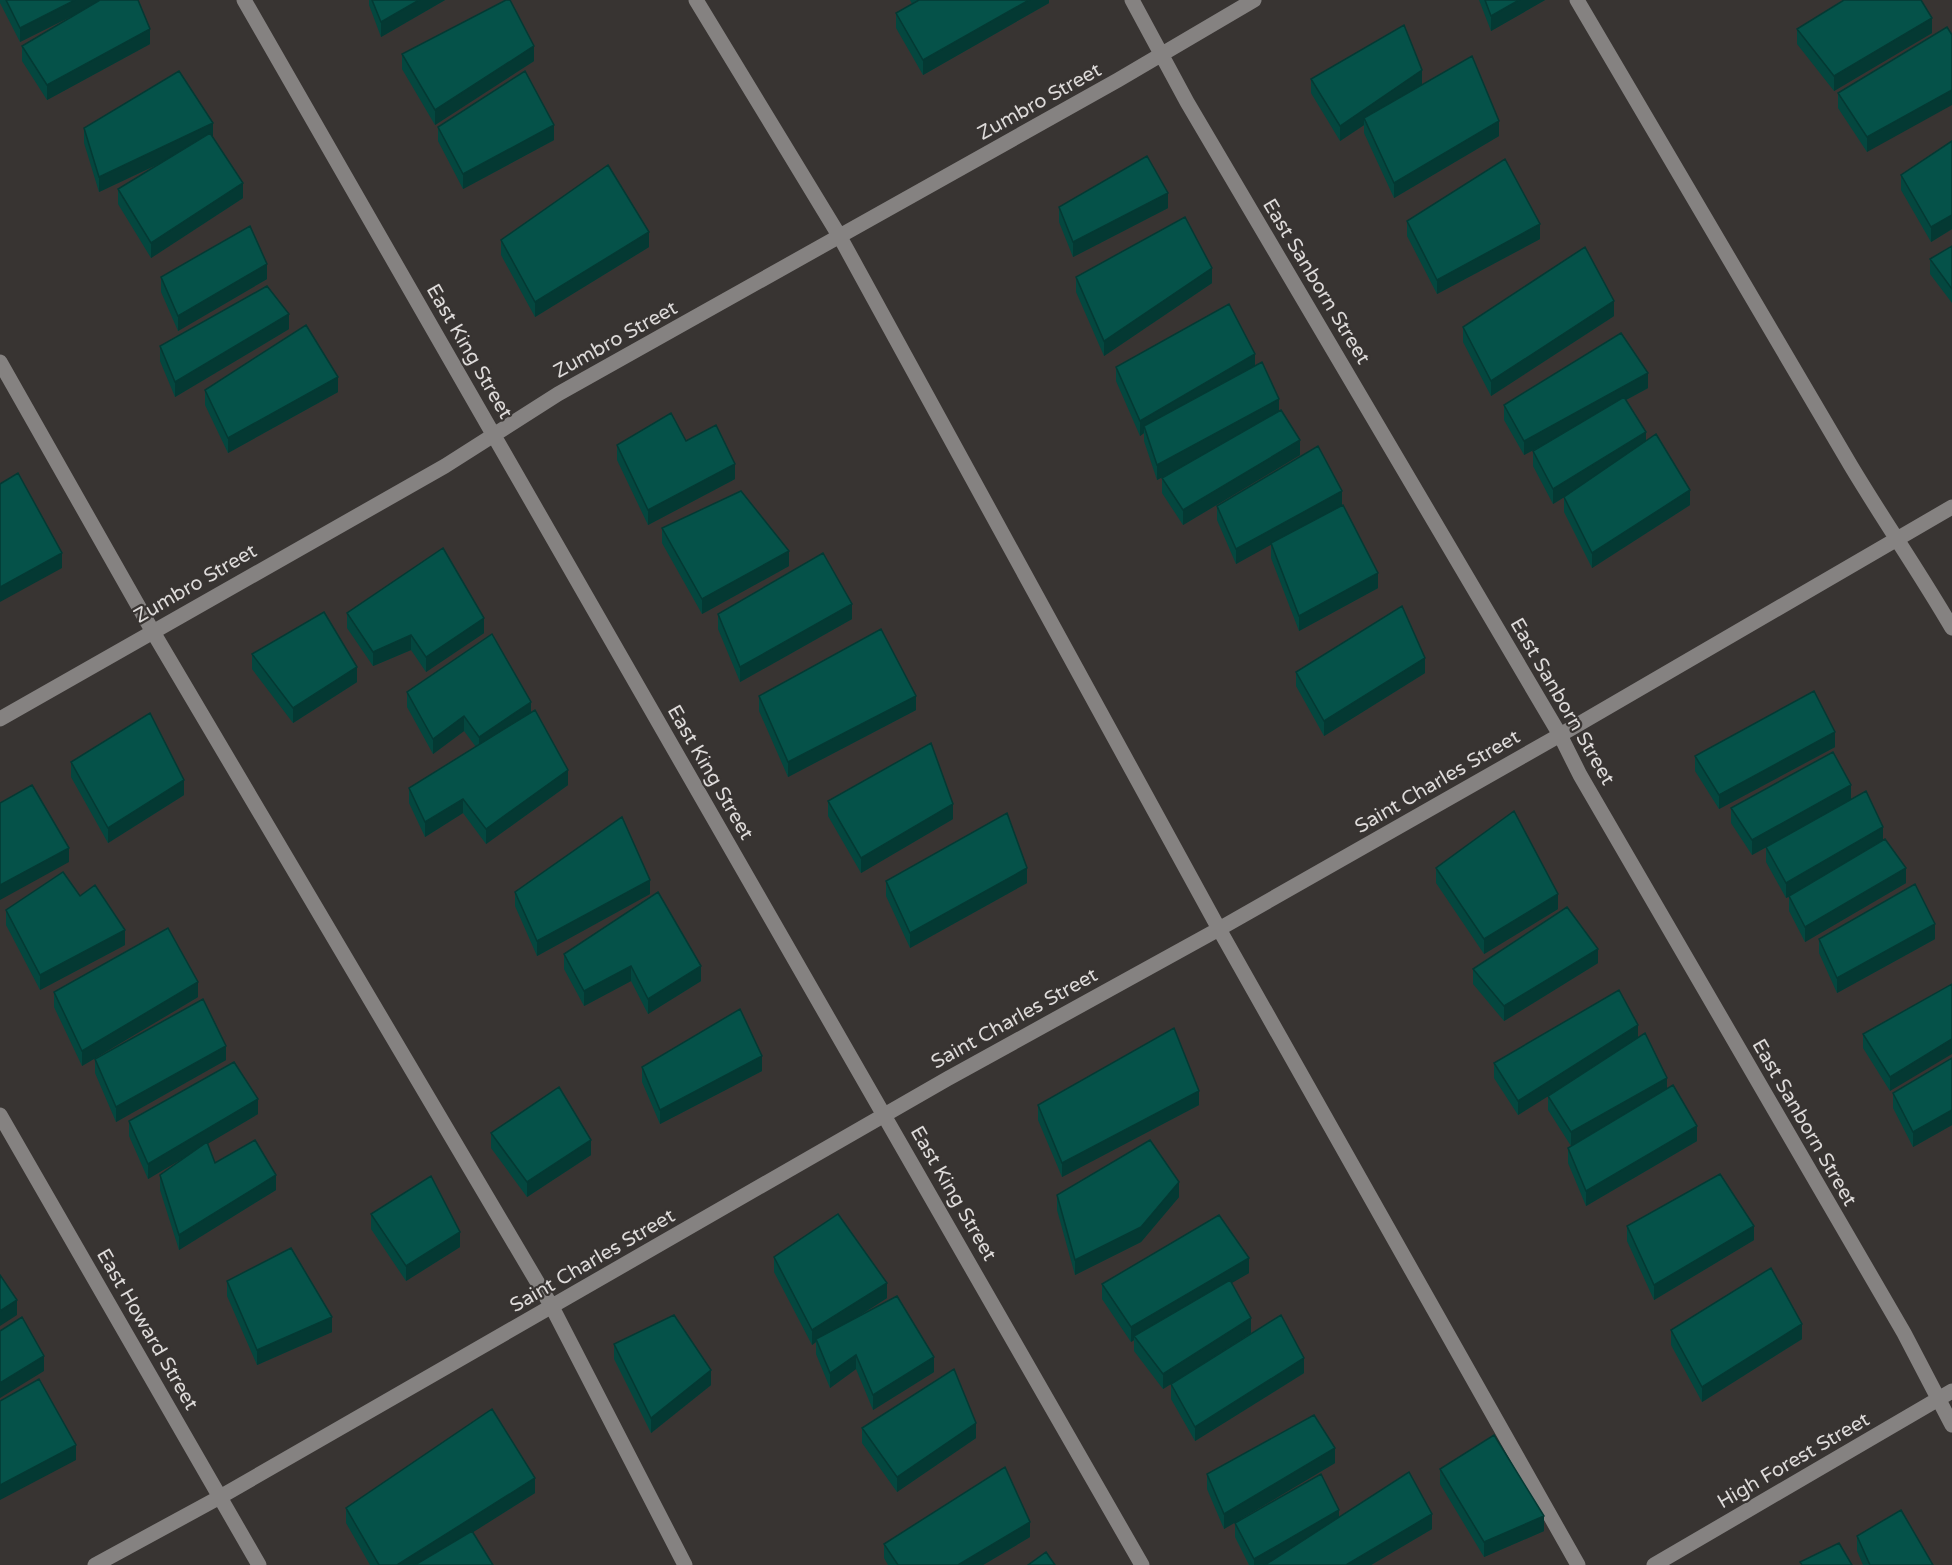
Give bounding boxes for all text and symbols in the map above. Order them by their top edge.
street label: Zumbro Street [973,58,1106,146]
street label: East Sanborn Street [1257,194,1375,369]
street label: East King Street [421,280,518,424]
street label: Zumbro Street [549,296,682,384]
street label: Zumbro Street [130,539,261,629]
street label: East Sanborn Street [1505,614,1620,790]
street label: East King Street [662,701,759,845]
street label: Saint Charles Street [1351,725,1525,839]
street label: Saint Charles Street [927,963,1102,1075]
street label: East Sanborn Street [1747,1035,1862,1211]
street label: East King Street [905,1122,1002,1266]
street label: Saint Charles Street [506,1204,680,1318]
street label: East Howard Street [91,1245,203,1415]
street label: High Forest Street [1713,1407,1874,1514]

